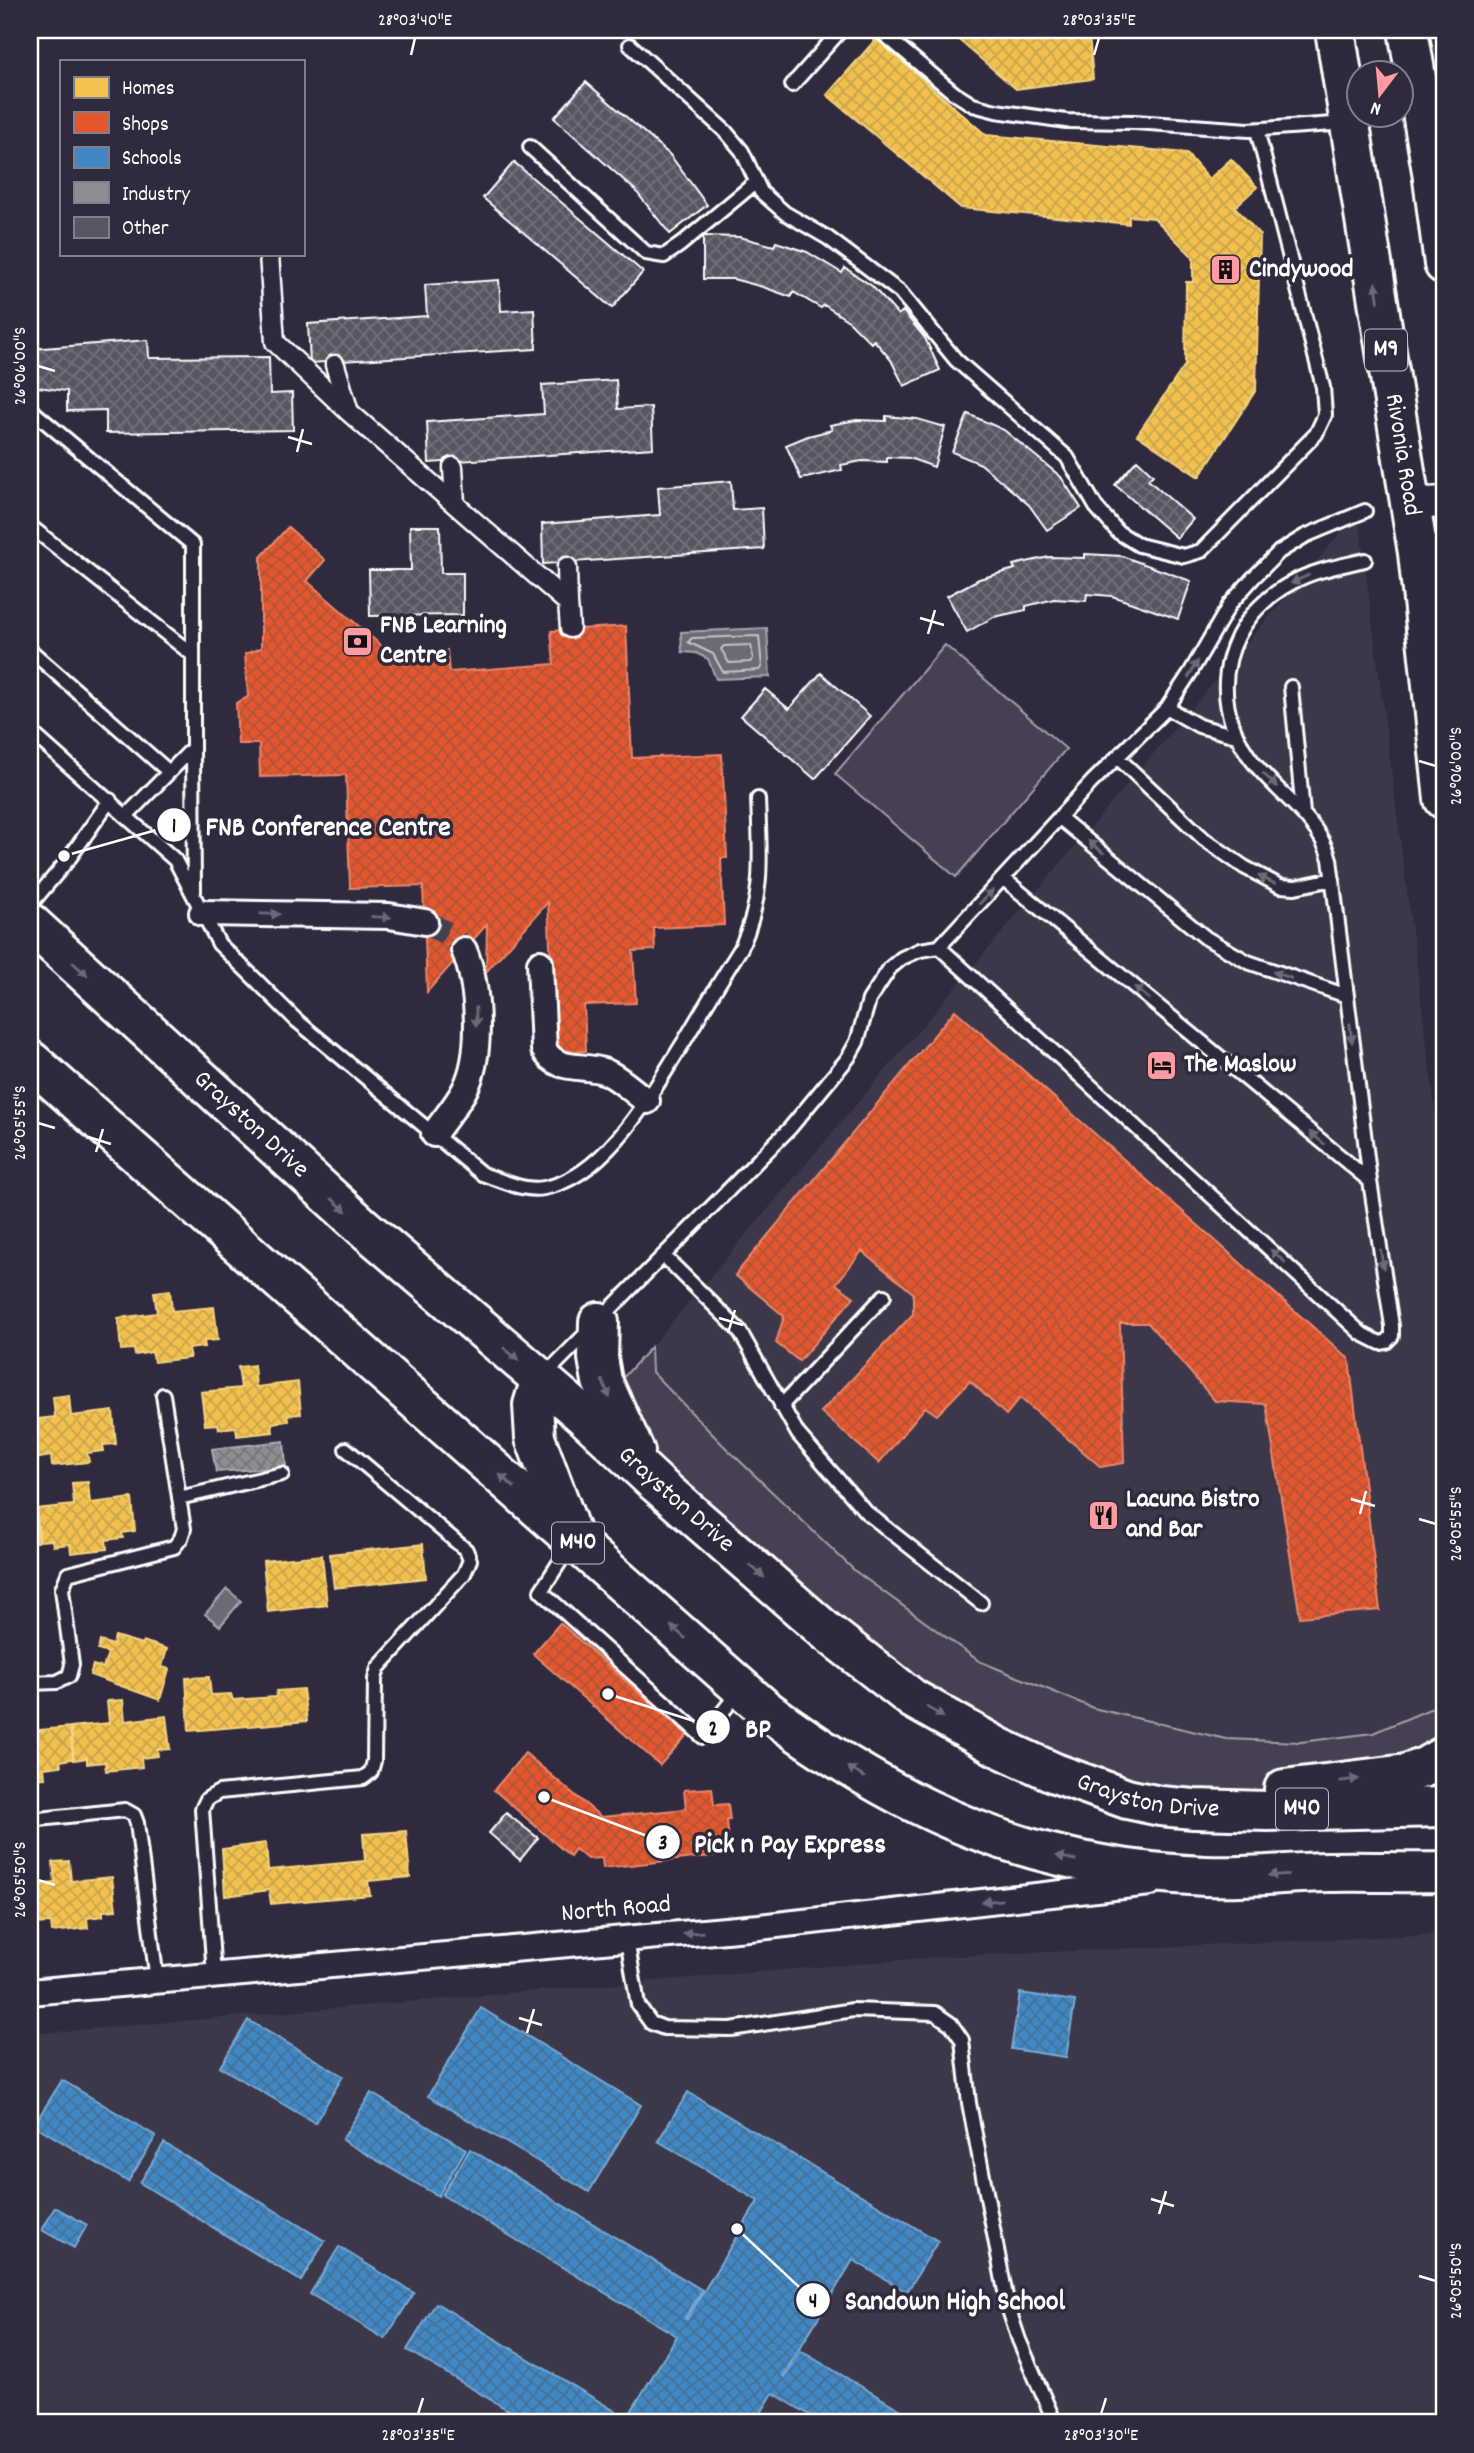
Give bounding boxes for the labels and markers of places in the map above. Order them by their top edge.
place label: Cindywood [1249,252,1353,289]
building icon: Cindywood [1209,253,1243,287]
place label: FNB Learning Centre [380,608,507,675]
bank icon: FNB Learning Centre [340,624,374,658]
callout: FNB Conference Centre [156,800,465,849]
place label: The Maslow [1184,1047,1297,1084]
hotel icon: The Maslow [1144,1048,1178,1082]
place label: Lacuna Bistro and Bar [1126,1482,1260,1549]
restaurant icon: Lacuna Bistro and Bar [1086,1498,1120,1532]
callout: BP [696,1703,785,1752]
callout: Pick n Pay Express [645,1817,900,1866]
callout: Sandown High School [795,2275,1079,2324]

